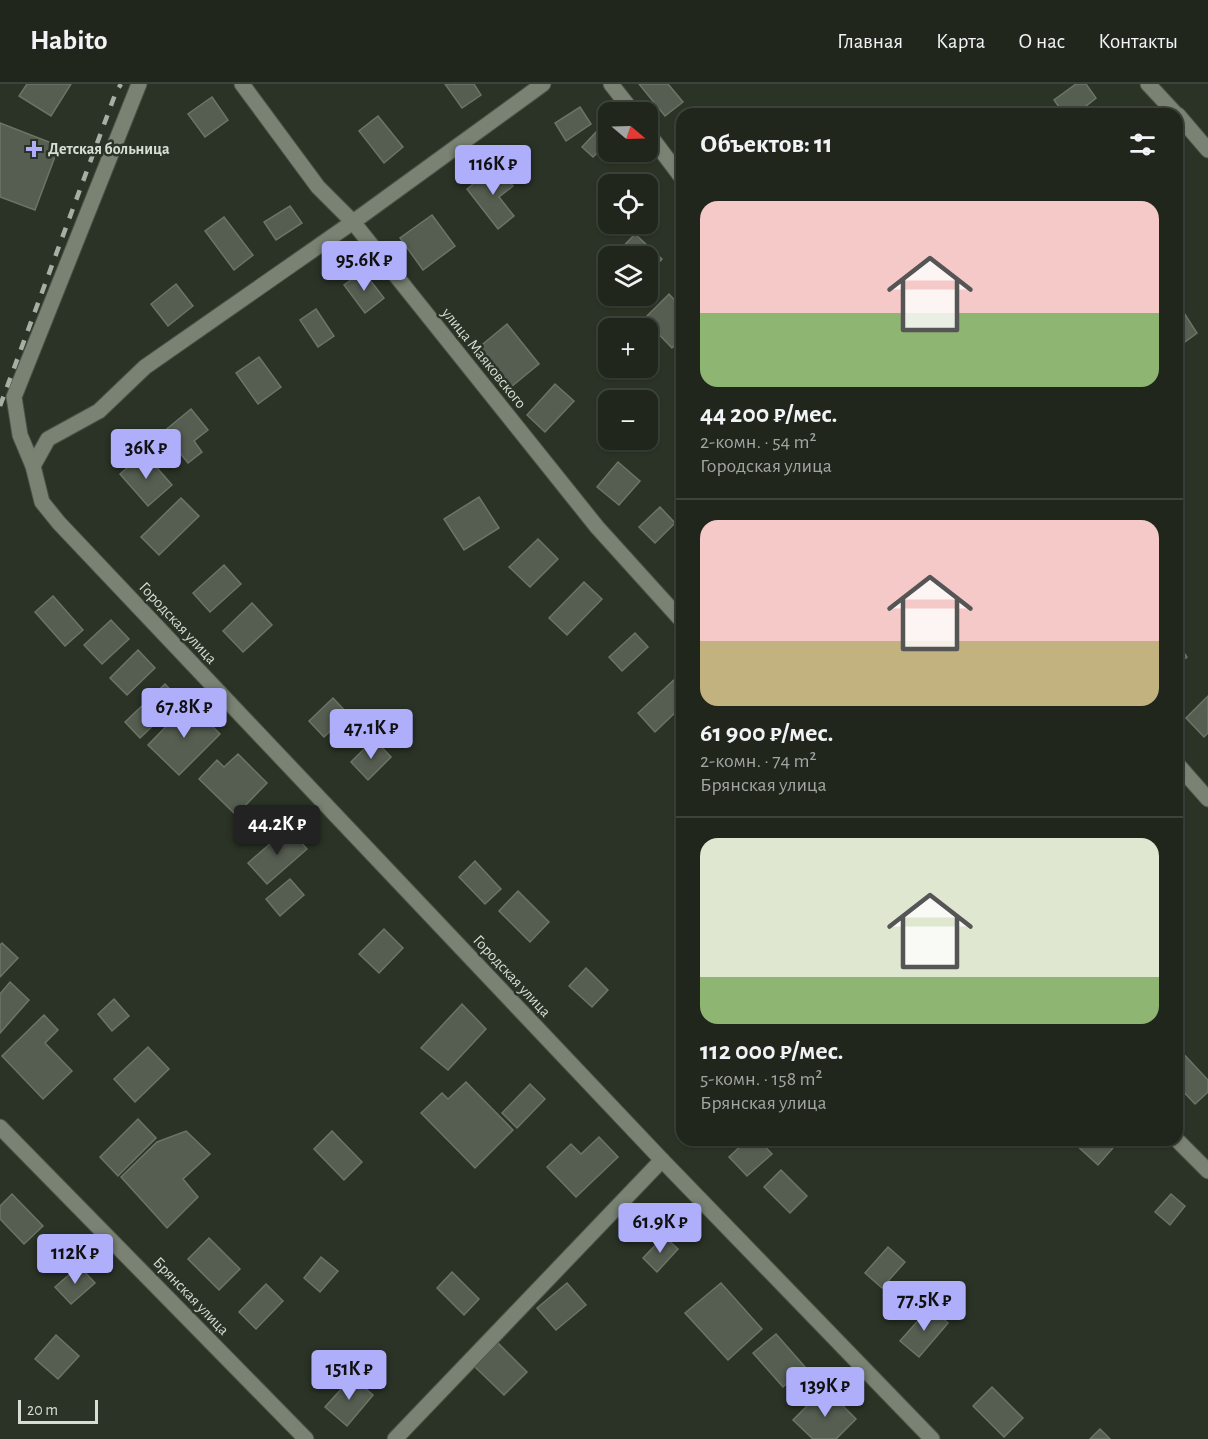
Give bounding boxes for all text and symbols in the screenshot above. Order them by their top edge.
text: Habito [30,27,108,55]
text: Главная [837,31,903,52]
text: Карта [936,31,985,52]
text: О нас [1018,31,1065,52]
text: Контакты [1098,31,1178,52]
north arrow [598,102,658,162]
map controls [598,102,658,450]
icon: filters [1126,128,1159,161]
text: Объектов: 11 [700,131,833,157]
marker: Детская больница [25,140,43,158]
place label: Детская больница [48,141,170,157]
pin: 116K ₽ [444,145,542,196]
text: 116K ₽ [469,154,517,174]
button: locate [598,174,658,234]
icon: home [876,240,984,348]
pin: 95.6K ₽ [309,241,419,292]
button: layers [598,246,658,306]
text: 95.6K ₽ [336,250,392,270]
street label: улица Маяковского [437,304,529,412]
button: + [598,318,658,378]
button: − [598,390,658,450]
text: 44 200 ₽/мес. [700,401,837,427]
pin: 36K ₽ [104,429,188,480]
text: 2-комн. · 54 m² [700,432,816,452]
text: 36K ₽ [125,438,167,458]
text: Городская улица [700,456,832,476]
icon: home [876,559,984,667]
street label: Городская улица [135,579,220,668]
pin: 67.8K ₽ [129,688,239,739]
text: 67.8K ₽ [156,697,212,717]
pin: 47.1K ₽ [316,709,426,760]
text: 47.1K ₽ [344,718,398,738]
text: 61 900 ₽/мес. [700,720,833,746]
text: 2-комн. · 74 m² [700,751,816,771]
text: Брянская улица [700,775,827,795]
pin: 44.2K ₽ [222,805,332,856]
text: 44.2K ₽ [248,814,306,834]
icon: home [876,877,984,985]
street label: Городская улица [469,932,554,1021]
text: 112 000 ₽/мес. [700,1038,844,1064]
text: 5-комн. · 158 m² [700,1069,822,1089]
text: Брянская улица [700,1093,827,1113]
pin: 61.9K ₽ [605,1203,715,1254]
text: 61.9K ₽ [632,1212,688,1232]
pin: 112K ₽ [26,1234,124,1285]
text: 112K ₽ [51,1243,99,1263]
street label: Брянская улица [149,1254,232,1339]
pin: 77.5K ₽ [869,1281,979,1332]
text: 77.5K ₽ [897,1290,951,1310]
pin: 151K ₽ [300,1350,398,1401]
text: 151K ₽ [325,1359,373,1379]
pin: 139K ₽ [776,1367,874,1418]
text: 139K ₽ [800,1376,850,1396]
scale bar [18,1397,98,1424]
text: 20 m [27,1402,58,1418]

